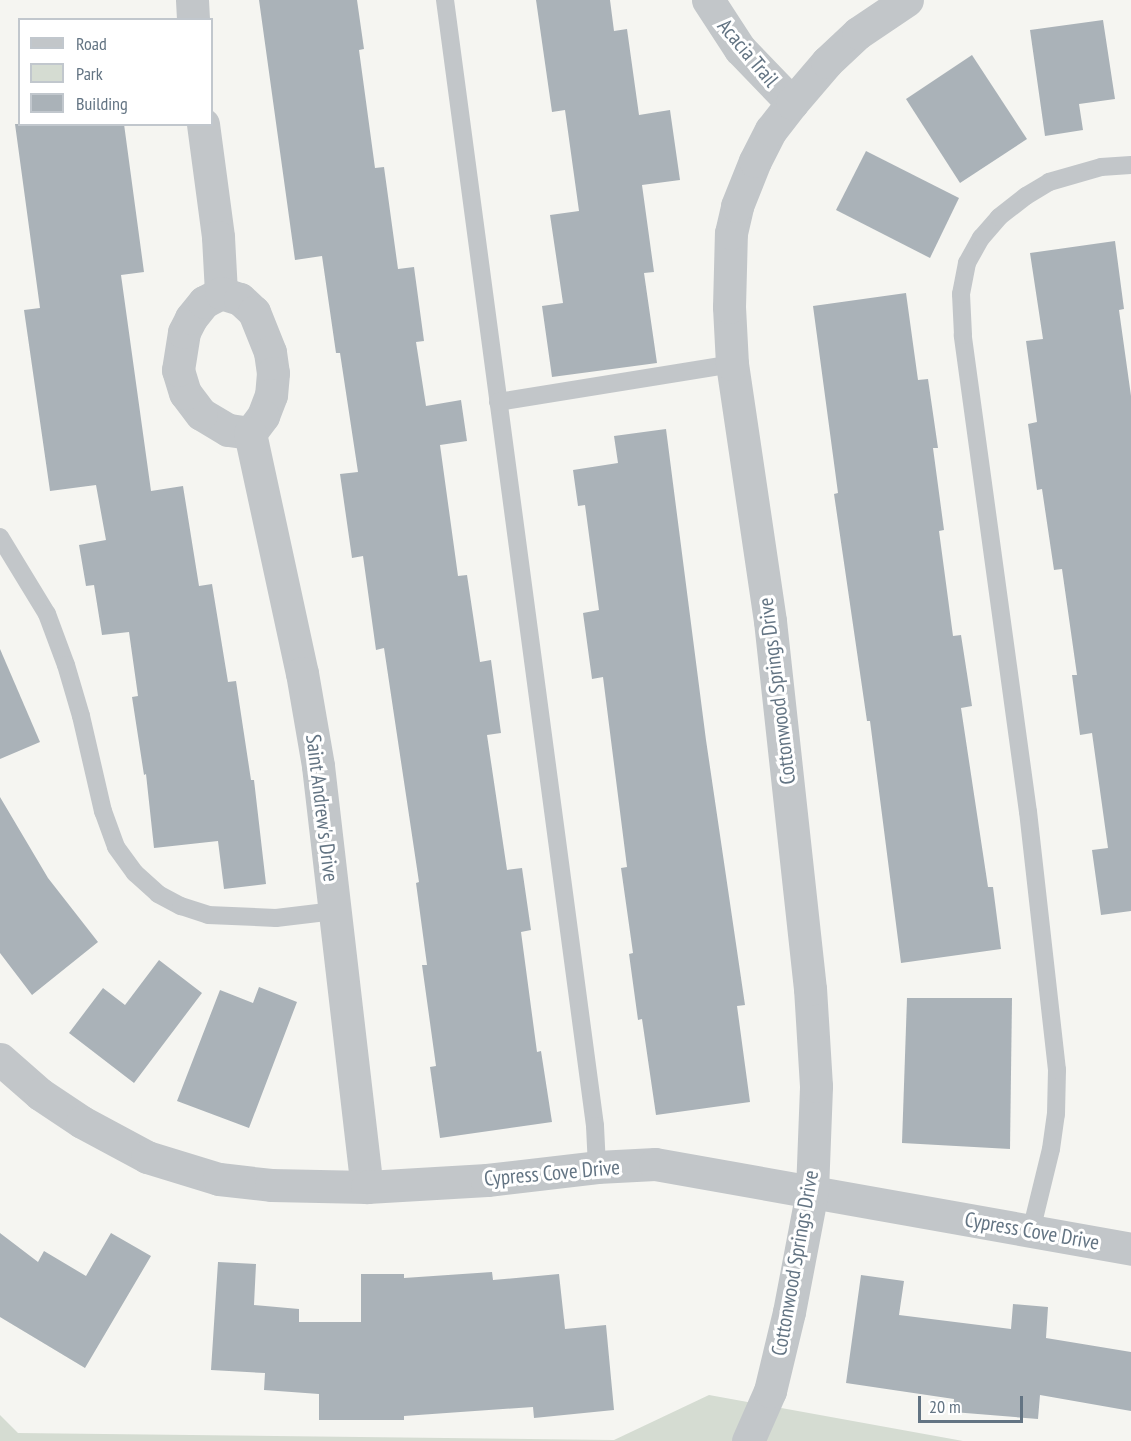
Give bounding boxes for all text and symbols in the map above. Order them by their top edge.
street label: Acacia Trail [712,14,784,92]
legend [18,18,213,126]
text: Road [76,32,107,55]
text: Park [76,62,103,85]
text: Building [76,92,128,115]
street label: Cottonwood Springs Drive [753,596,801,786]
street label: Saint Andrew's Drive [300,733,344,883]
street label: Cypress Cove Drive [483,1155,621,1191]
street label: Cottonwood Springs Drive [766,1168,824,1358]
street label: Cypress Cove Drive [963,1207,1101,1255]
scale bar [921,1384,1026,1422]
text: 20 m [929,1395,961,1418]

